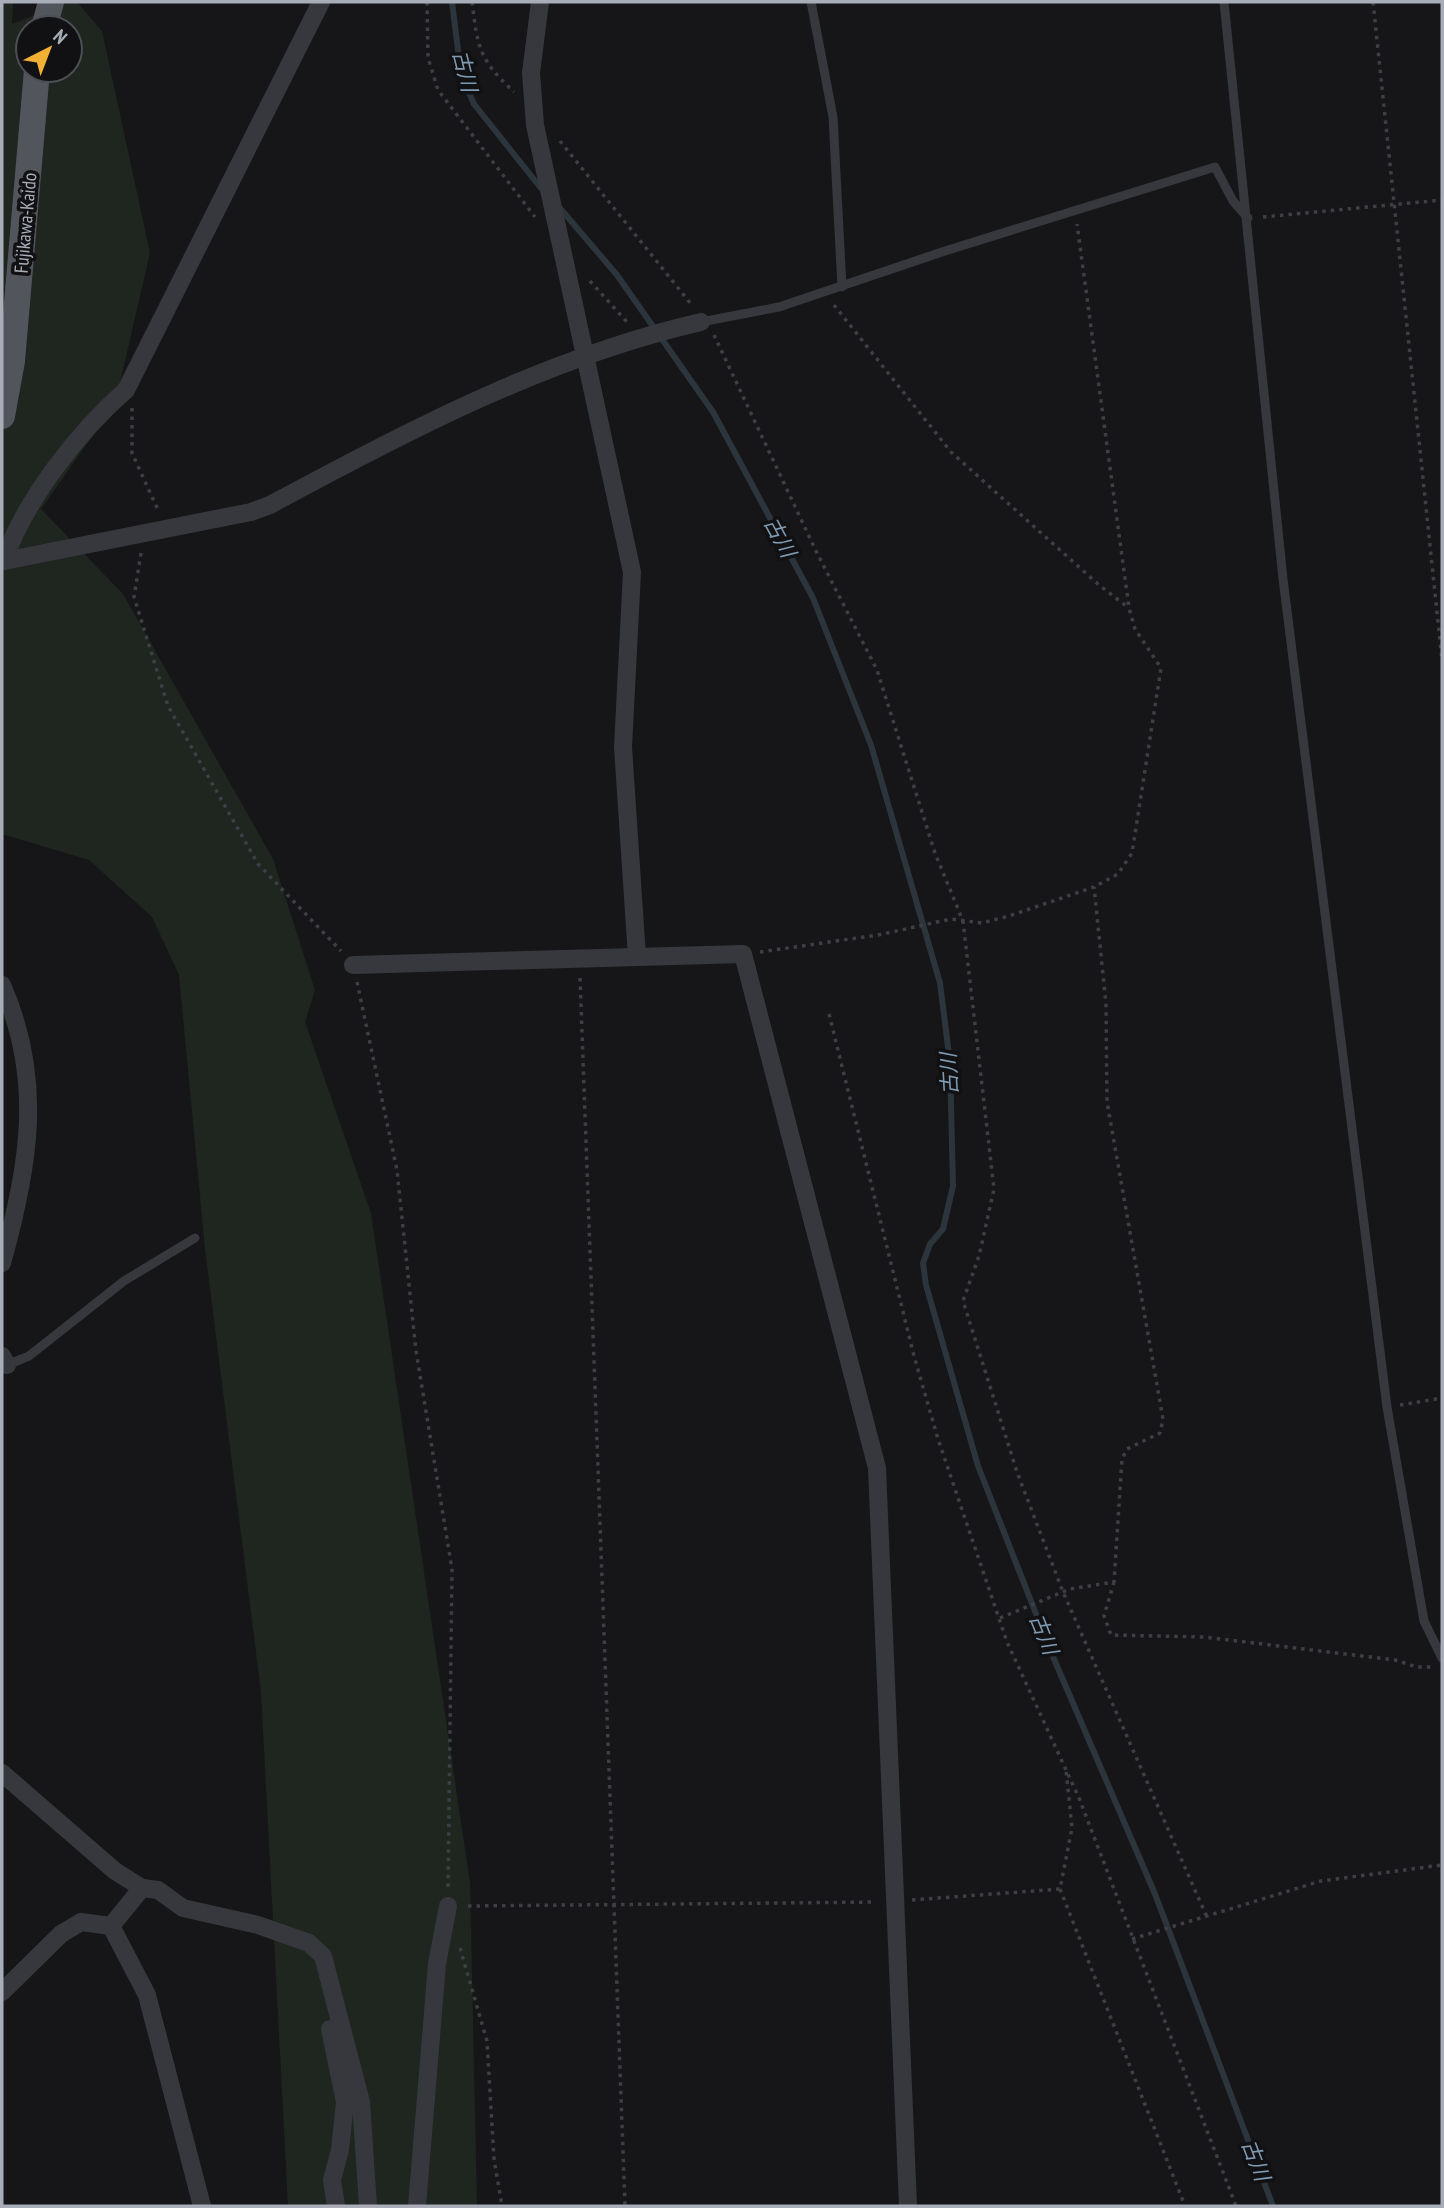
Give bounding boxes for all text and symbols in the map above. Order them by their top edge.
north arrow [14,14,84,84]
text: N [49,24,72,49]
water label: 古川 [447,47,484,97]
street label: Fujikawa-Kaido [9,172,41,274]
water label: 古川 [758,512,803,564]
water label: 古川 [934,1050,964,1096]
water label: 古川 [1024,1609,1065,1660]
water label: 古川 [1236,2136,1277,2186]

